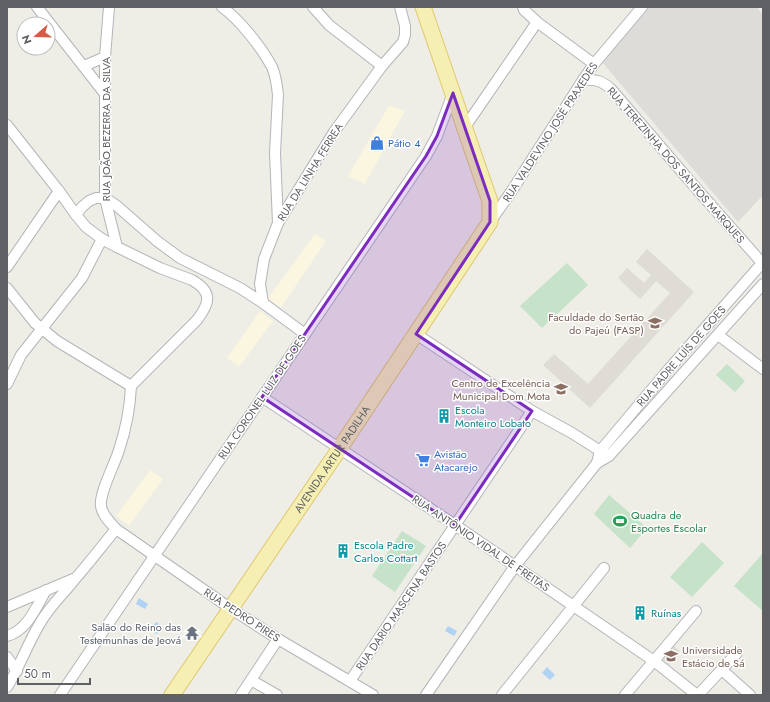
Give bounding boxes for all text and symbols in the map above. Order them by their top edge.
north arrow [16,16,56,56]
text: N [18,33,36,46]
street label: RUA JOÃO BEZERRA DA SILVA [98,56,114,201]
street label: RUA VALDEVINO JOSÉ PRAXEDES [499,59,601,205]
street label: RUA TEREZINHA DOS SANTOS MARQUES [604,83,748,247]
street label: RUA DA LINHA FERREA [273,119,347,224]
shop icon: Pátio 4 [369,135,385,151]
place label: Pátio 4 [388,135,421,151]
street label: RUA PADRE LUÍS DE GOES [633,302,729,410]
place label: Faculdade do Sertão do Pajeú (FASP) [548,309,644,338]
school or university icon: Faculdade do Sertão do Pajeú (FASP) [647,315,663,331]
street label: RUA CORONEL LUIZ DE GOES [214,331,310,463]
place label: Centro de Excelência Municipal Dom Mota [451,375,550,404]
school or university icon: Centro de Excelência Municipal Dom Mota [553,381,569,397]
street label: AVENIDA ARTUR PADILHA [290,402,374,516]
place label: Escola Monteiro Lobato [455,402,531,431]
building icon: Escola Monteiro Lobato [436,408,452,424]
place label: Avistão Atacarejo [434,446,478,475]
supermarket icon: Avistão Atacarejo [415,452,431,468]
street label: RUA ANTÔNIO VIDAL DE FREITAS [409,491,553,595]
place label: Quadra de Esportes Escolar [631,507,707,536]
sports icon: Quadra de Esportes Escolar [612,513,628,529]
place label: Escola Padre Carlos Cottart [354,537,418,566]
street label: RUA DARIO MASCENA BASTOS [352,538,450,674]
building icon: Escola Padre Carlos Cottart [335,543,351,559]
street label: RUA PEDRO PIRES [201,584,283,646]
building icon: Ruínas [632,605,648,621]
place label: Ruínas [651,605,682,621]
place label: Salão do Reino das Testemunhas de Jeová [80,619,182,648]
temple icon: Salão do Reino das Testemunhas de Jeová [184,625,200,641]
place label: Universidade Estácio de Sá [682,642,744,671]
school or university icon: Universidade Estácio de Sá [663,648,679,664]
scale bar [18,660,90,686]
text: 50 m [24,665,51,683]

